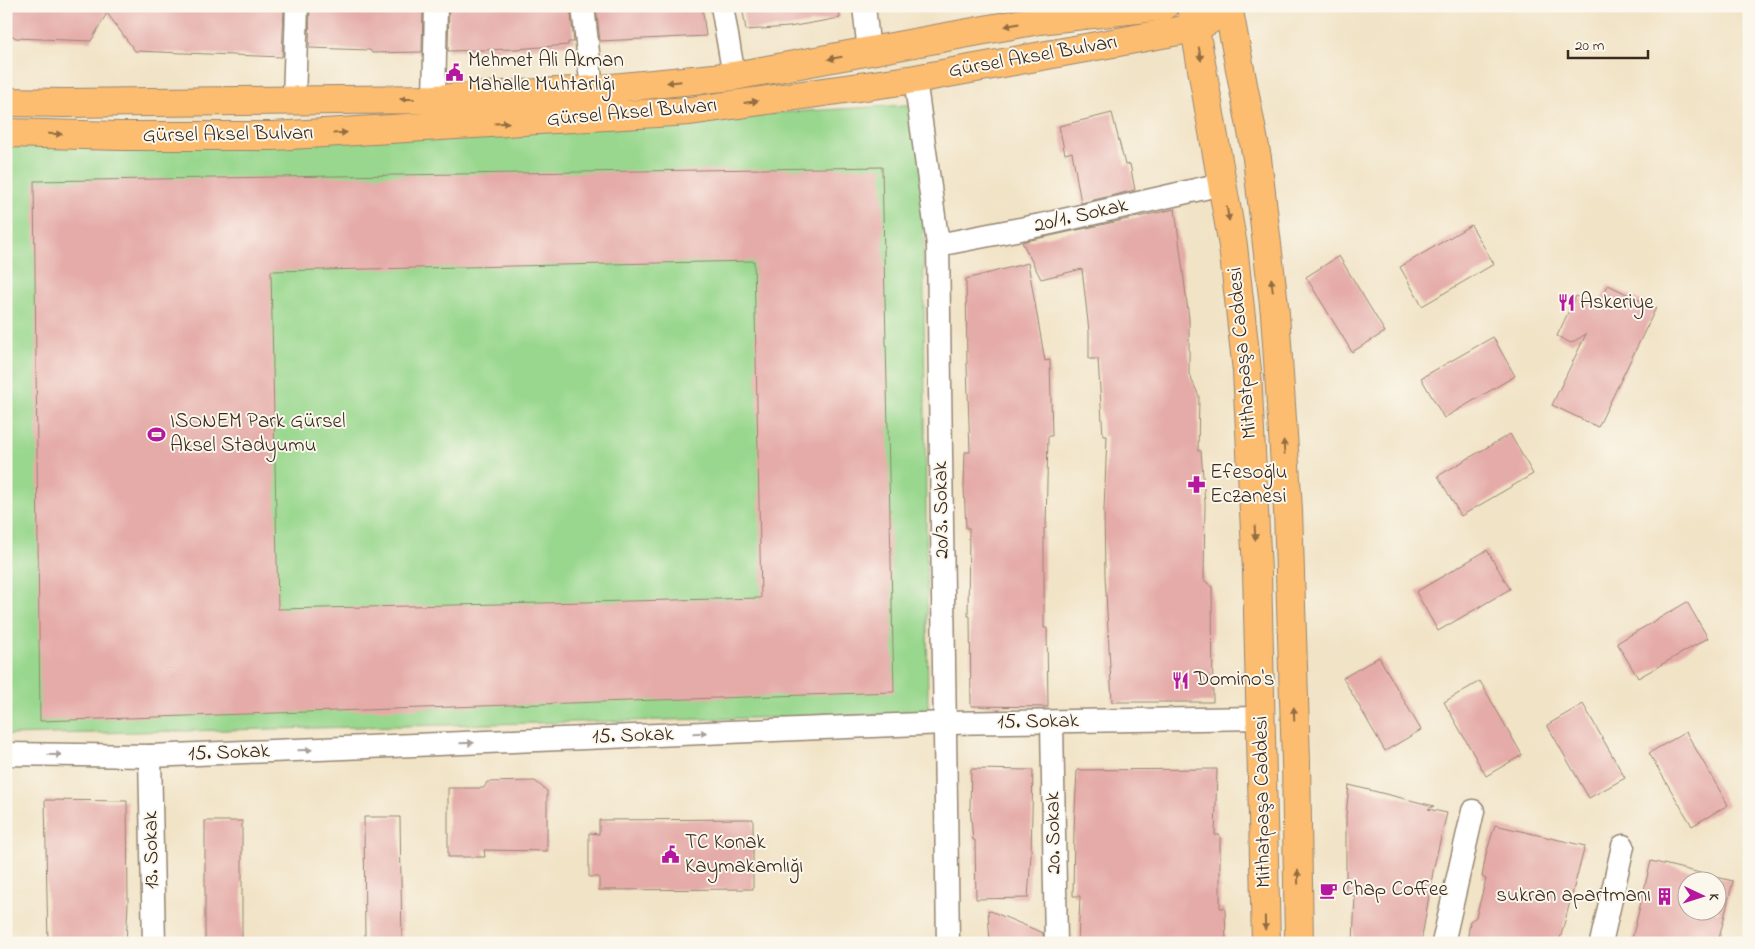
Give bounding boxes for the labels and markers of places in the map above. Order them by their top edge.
place label: Mehmet Ali Akman Mahalle Muhtarlığı [468,46,624,102]
public building icon: Mehmet Ali Akman Mahalle Muhtarlığı [444,63,464,83]
place label: Askeriye [1580,288,1654,320]
restaurant icon: Askeriye [1556,293,1576,313]
place label: ISONEM Park Gürsel Aksel Stadyumu [170,407,346,463]
sports icon: ISONEM Park Gürsel Aksel Stadyumu [146,424,166,444]
place label: Efesoğlu Eczanesi [1210,458,1288,512]
pharmacy icon: Efesoğlu Eczanesi [1186,475,1206,495]
place label: Domino's [1193,665,1275,695]
restaurant icon: Domino's [1170,670,1190,690]
place label: TC Konak Kaymakamlığı [685,828,803,884]
public building icon: TC Konak Kaymakamlığı [661,845,681,865]
place label: Chap Coffee [1342,875,1448,905]
cafe icon: Chap Coffee [1318,880,1338,900]
place label: sukran apartmanı [1496,881,1651,911]
building icon: sukran apartmanı [1655,886,1675,906]

